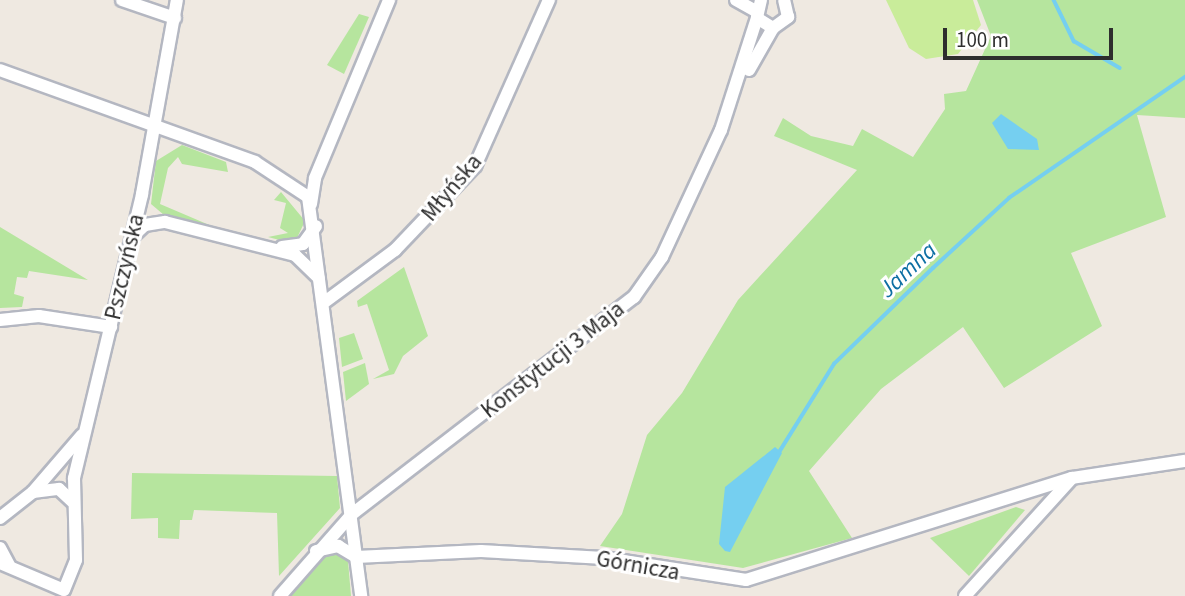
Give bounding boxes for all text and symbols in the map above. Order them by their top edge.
scale bar [947,14,1117,58]
text: 100 m [956,25,1009,55]
street label: Młyńska [416,149,488,227]
street label: Pszczyńska [99,211,151,323]
water label: Jamna [873,236,943,304]
street label: Konstytucji 3 Maja [476,295,630,425]
street label: Górnicza [594,545,682,587]

